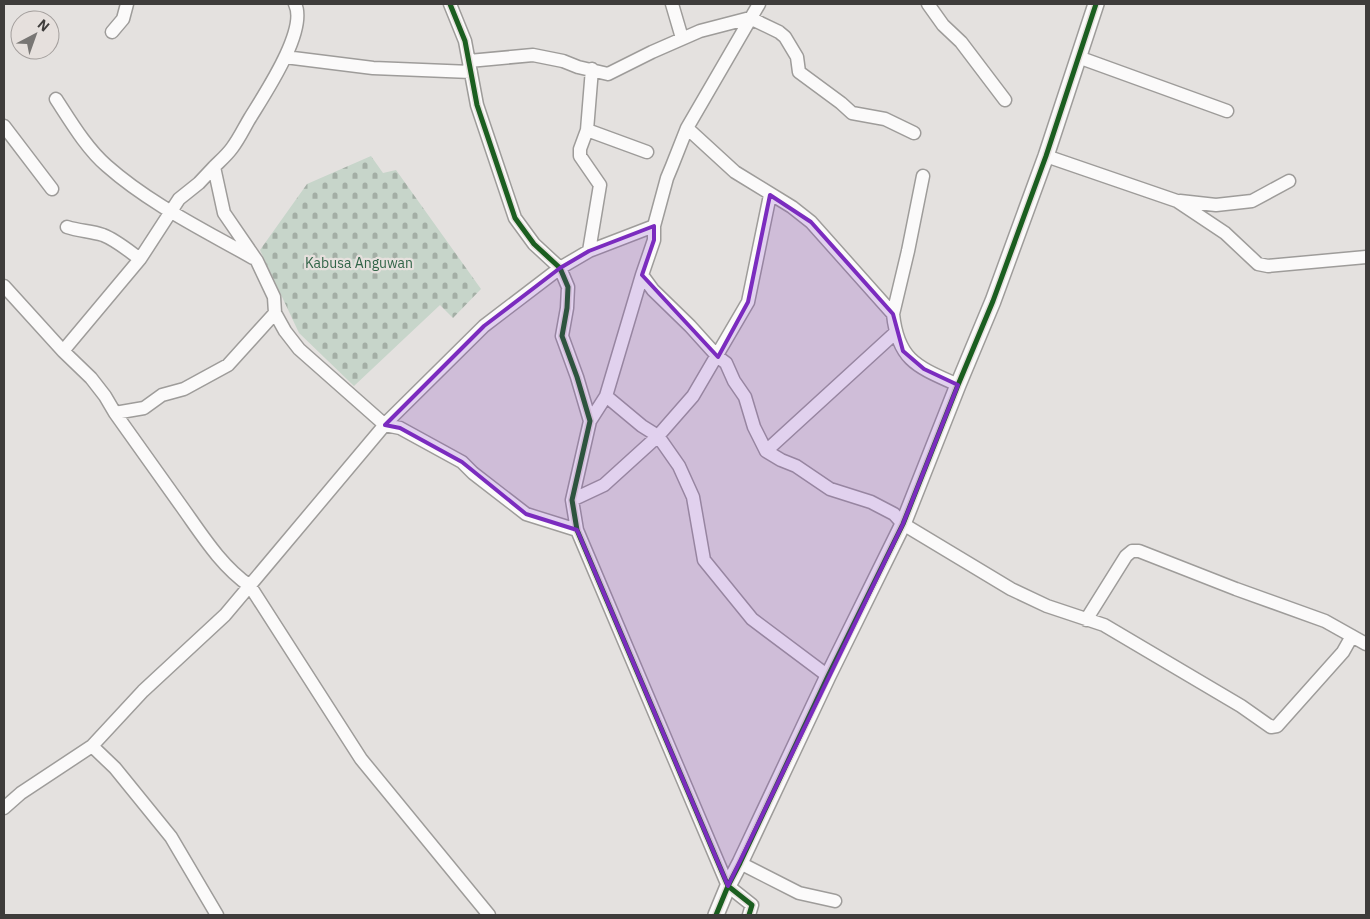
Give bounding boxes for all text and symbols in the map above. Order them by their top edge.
north arrow [10,10,60,60]
text: N [34,15,53,35]
park label: Kabusa Anguwan [305,254,413,272]

